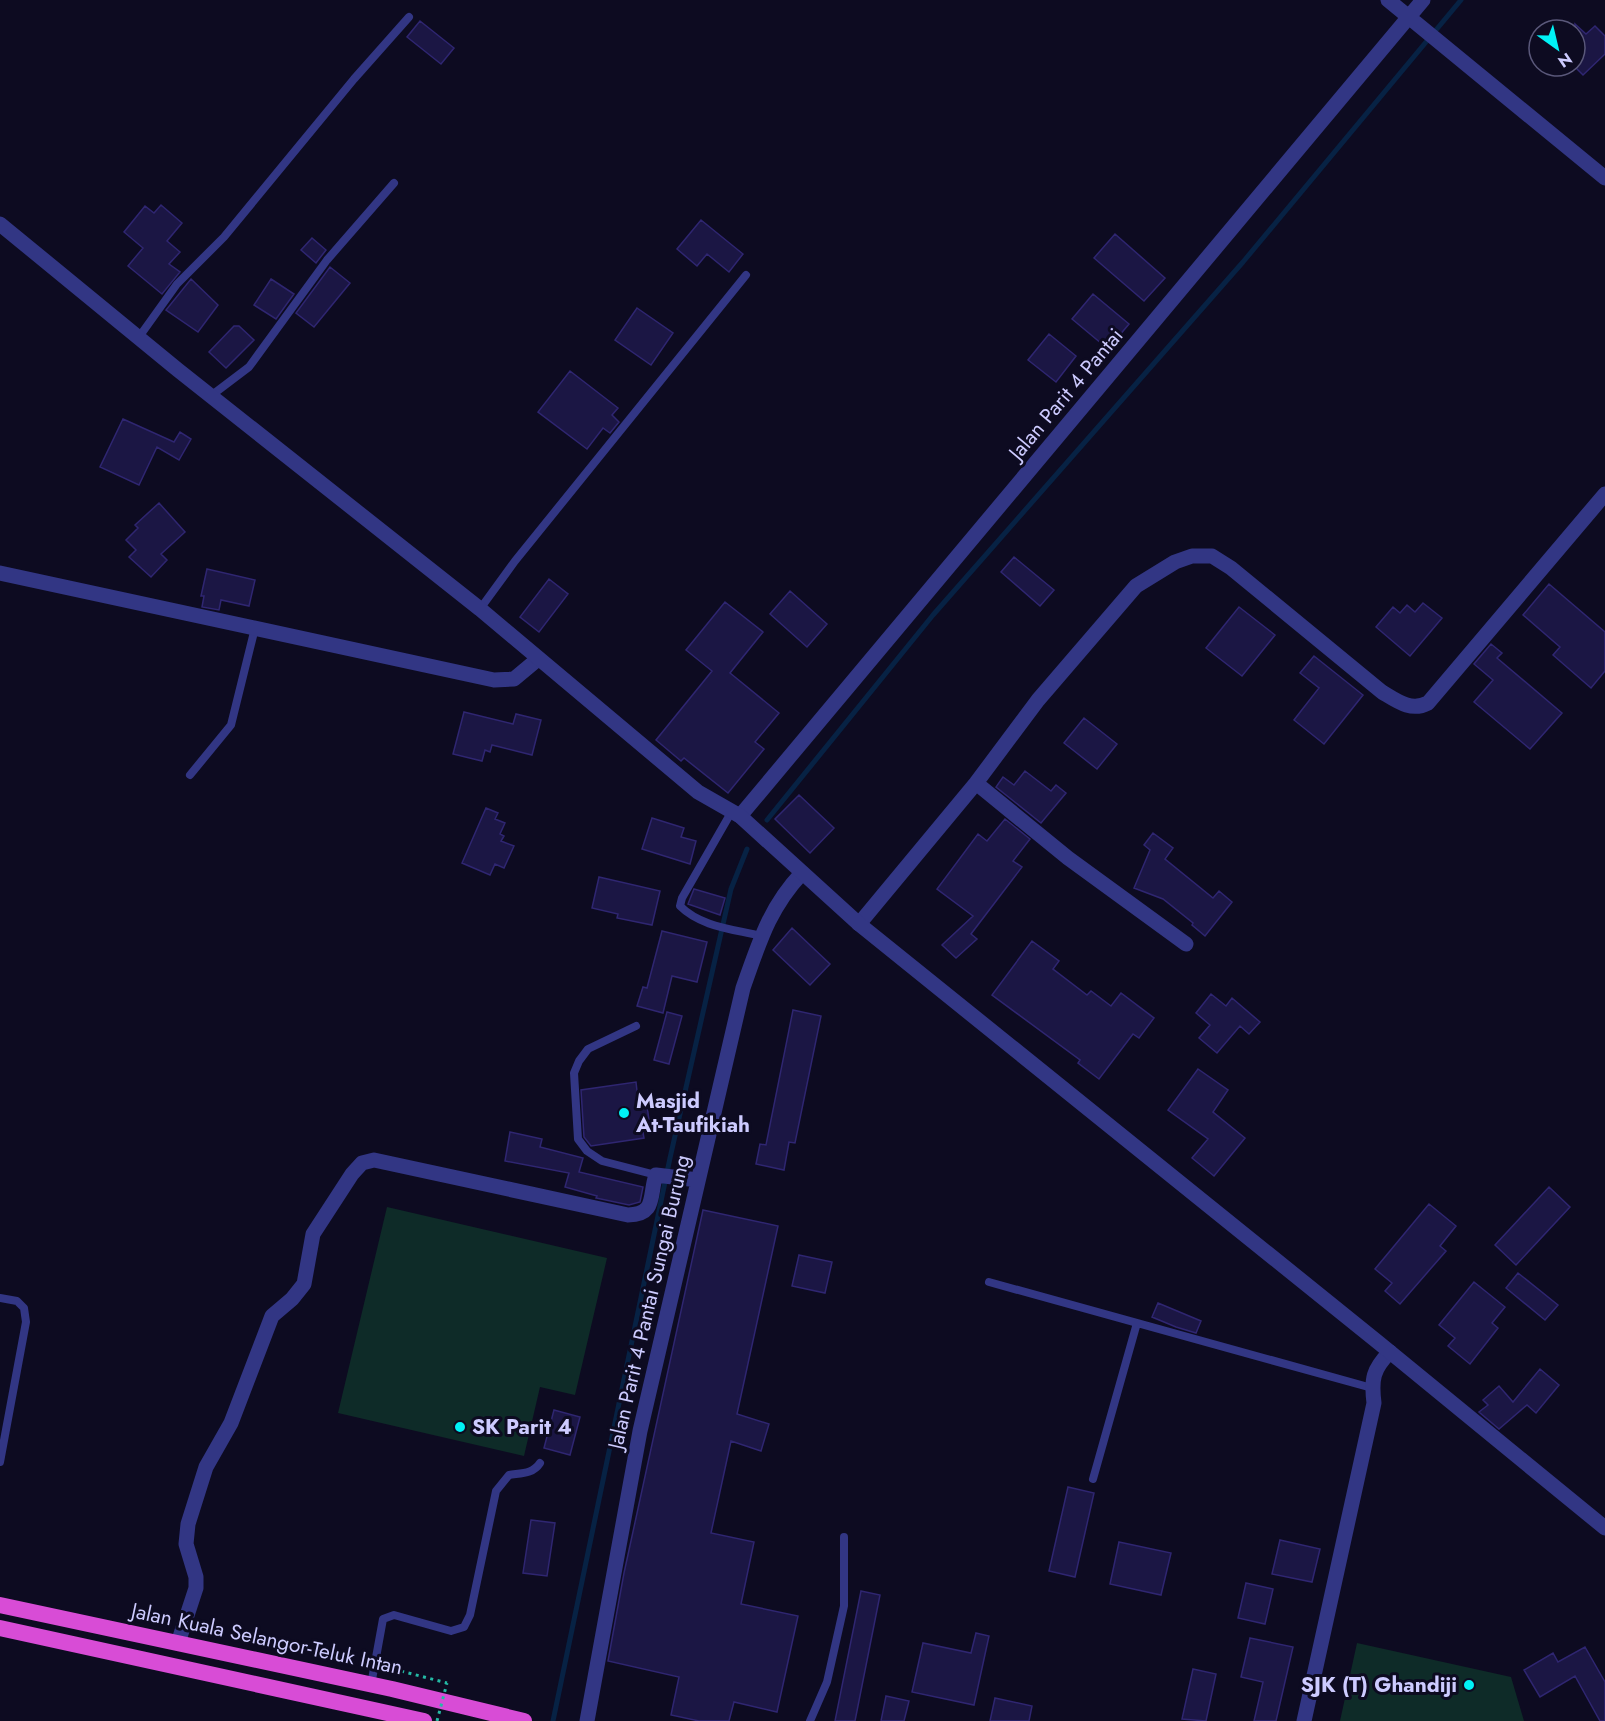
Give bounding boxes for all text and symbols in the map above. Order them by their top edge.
north arrow [1527,18,1587,78]
text: N [1553,47,1577,73]
street label: Jalan Parit 4 Pantai [1000,322,1130,469]
place label: Masjid At-Taufikiah [635,1086,750,1140]
marker: Masjid At-Taufikiah [617,1106,631,1120]
street label: Jalan Parit 4 Pantai Sungai Burung [600,1152,697,1455]
place label: SK Parit 4 [472,1412,572,1442]
marker: SK Parit 4 [453,1420,467,1434]
street label: Jalan Kuala Selangor-Teluk Intan [126,1595,405,1682]
place label: SJK (T) Ghandiji [1301,1670,1457,1700]
marker: SJK (T) Ghandiji [1462,1678,1476,1692]

